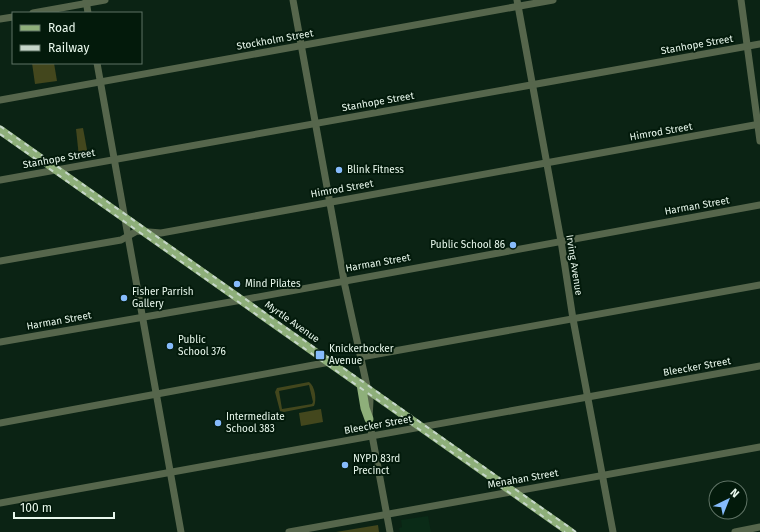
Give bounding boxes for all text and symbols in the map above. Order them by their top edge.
legend [12,12,142,64]
text: Road [48,21,76,35]
street label: Stockholm Street [236,27,315,53]
street label: Stanhope Street [660,33,734,57]
text: Railway [48,41,89,55]
street label: Stanhope Street [341,90,415,114]
street label: Himrod Street [629,121,694,143]
street label: Stanhope Street [22,147,96,171]
place label: Blink Fitness [347,164,404,176]
marker: Blink Fitness [334,165,344,175]
street label: Himrod Street [310,178,375,200]
street label: Harman Street [664,194,731,218]
street label: Irving Avenue [563,234,585,296]
place label: Public School 86 [430,239,505,251]
marker: Public School 86 [508,240,518,250]
street label: Harman Street [345,251,412,275]
place label: Mind Pilates [245,278,301,290]
marker: Mind Pilates [232,279,242,289]
place label: Fisher Parrish Gallery [132,286,194,310]
marker: Fisher Parrish Gallery [119,293,129,303]
street label: Myrtle Avenue [262,299,322,345]
street label: Harman Street [26,309,93,333]
place label: Public School 376 [178,334,226,358]
marker: Public School 376 [165,341,175,351]
place label: Knickerbocker Avenue [329,343,394,367]
marker: Knickerbocker Avenue [314,349,326,361]
street label: Bleecker Street [662,355,732,379]
place label: Intermediate School 383 [226,411,285,435]
street label: Bleecker Street [343,413,413,437]
marker: Intermediate School 383 [213,418,223,428]
place label: NYPD 83rd Precinct [353,453,400,477]
marker: NYPD 83rd Precinct [340,460,350,470]
street label: Menahan Street [487,467,560,491]
north arrow [708,480,748,520]
text: N [727,486,742,500]
scale bar [14,494,114,520]
text: 100 m [20,501,52,515]

